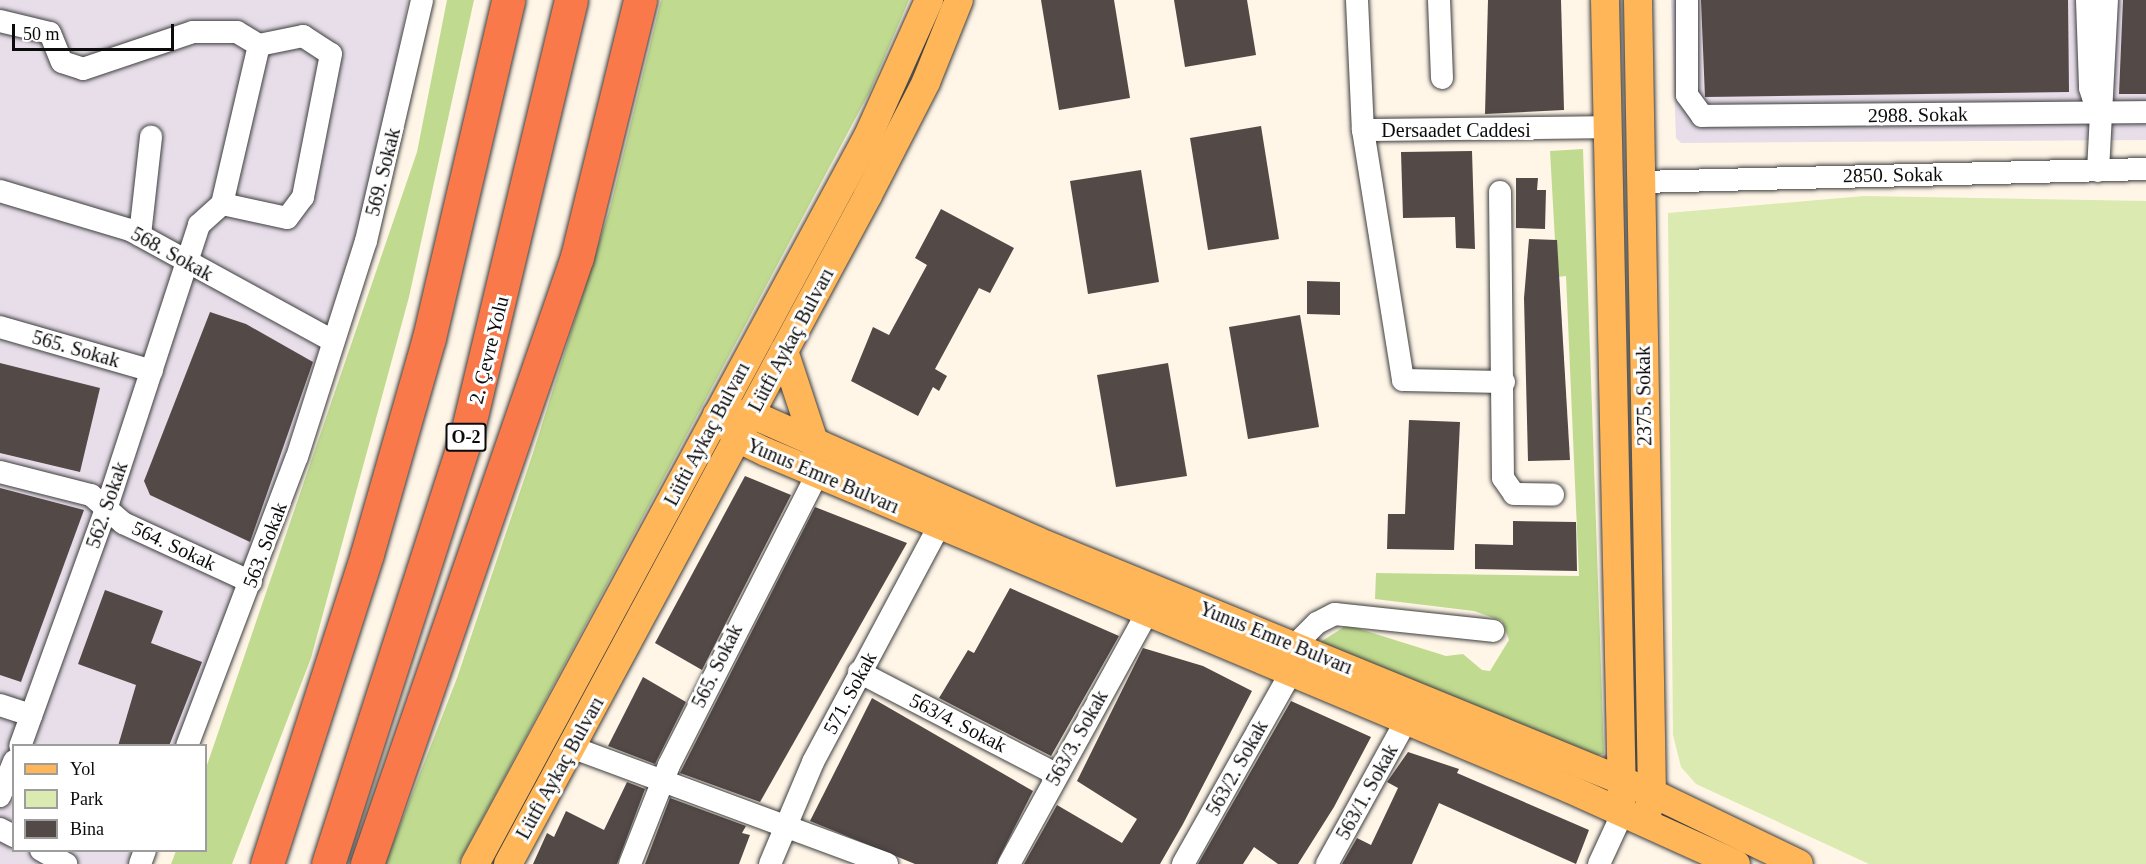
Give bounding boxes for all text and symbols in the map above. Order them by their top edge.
scale bar [15,12,177,50]
text: 50 m [23,24,60,44]
street label: 2988. Sokak [1868,102,1968,128]
street label: Dersaadet Caddesi [1381,118,1531,142]
street label: 569. Sokak [360,125,406,219]
street label: 2850. Sokak [1843,162,1943,188]
street label: 568. Sokak [127,222,217,286]
street label: Lütfi Aykaç Bulvarı [743,264,839,416]
street label: 2. Çevre Yolu [464,293,514,407]
street label: 565. Sokak [29,325,123,373]
street label: 2375. Sokak [1631,346,1657,446]
street label: Lüfti Aykaç Bulvarı [659,358,755,510]
road number: O-2 [445,422,487,452]
street label: Yunus Emre Bulvarı [743,433,903,519]
street label: 562. Sokak [81,459,133,551]
street label: 563. Sokak [238,499,292,591]
street label: 564. Sokak [128,516,220,576]
street label: Yunus Emre Bulvarı [1196,596,1356,680]
street label: 565. Sokak [686,620,748,712]
street label: 571. Sokak [818,648,882,738]
street label: 563/3. Sokak [1041,686,1113,790]
street label: 563/4. Sokak [906,688,1010,758]
street label: Lütfi Aykaç Bulvarı [511,692,609,844]
street label: 563/2. Sokak [1201,716,1273,820]
street label: 563/1. Sokak [1331,740,1403,844]
legend [12,744,207,852]
text: Yol [70,759,95,779]
text: Park [70,789,103,809]
text: Bina [70,819,104,839]

